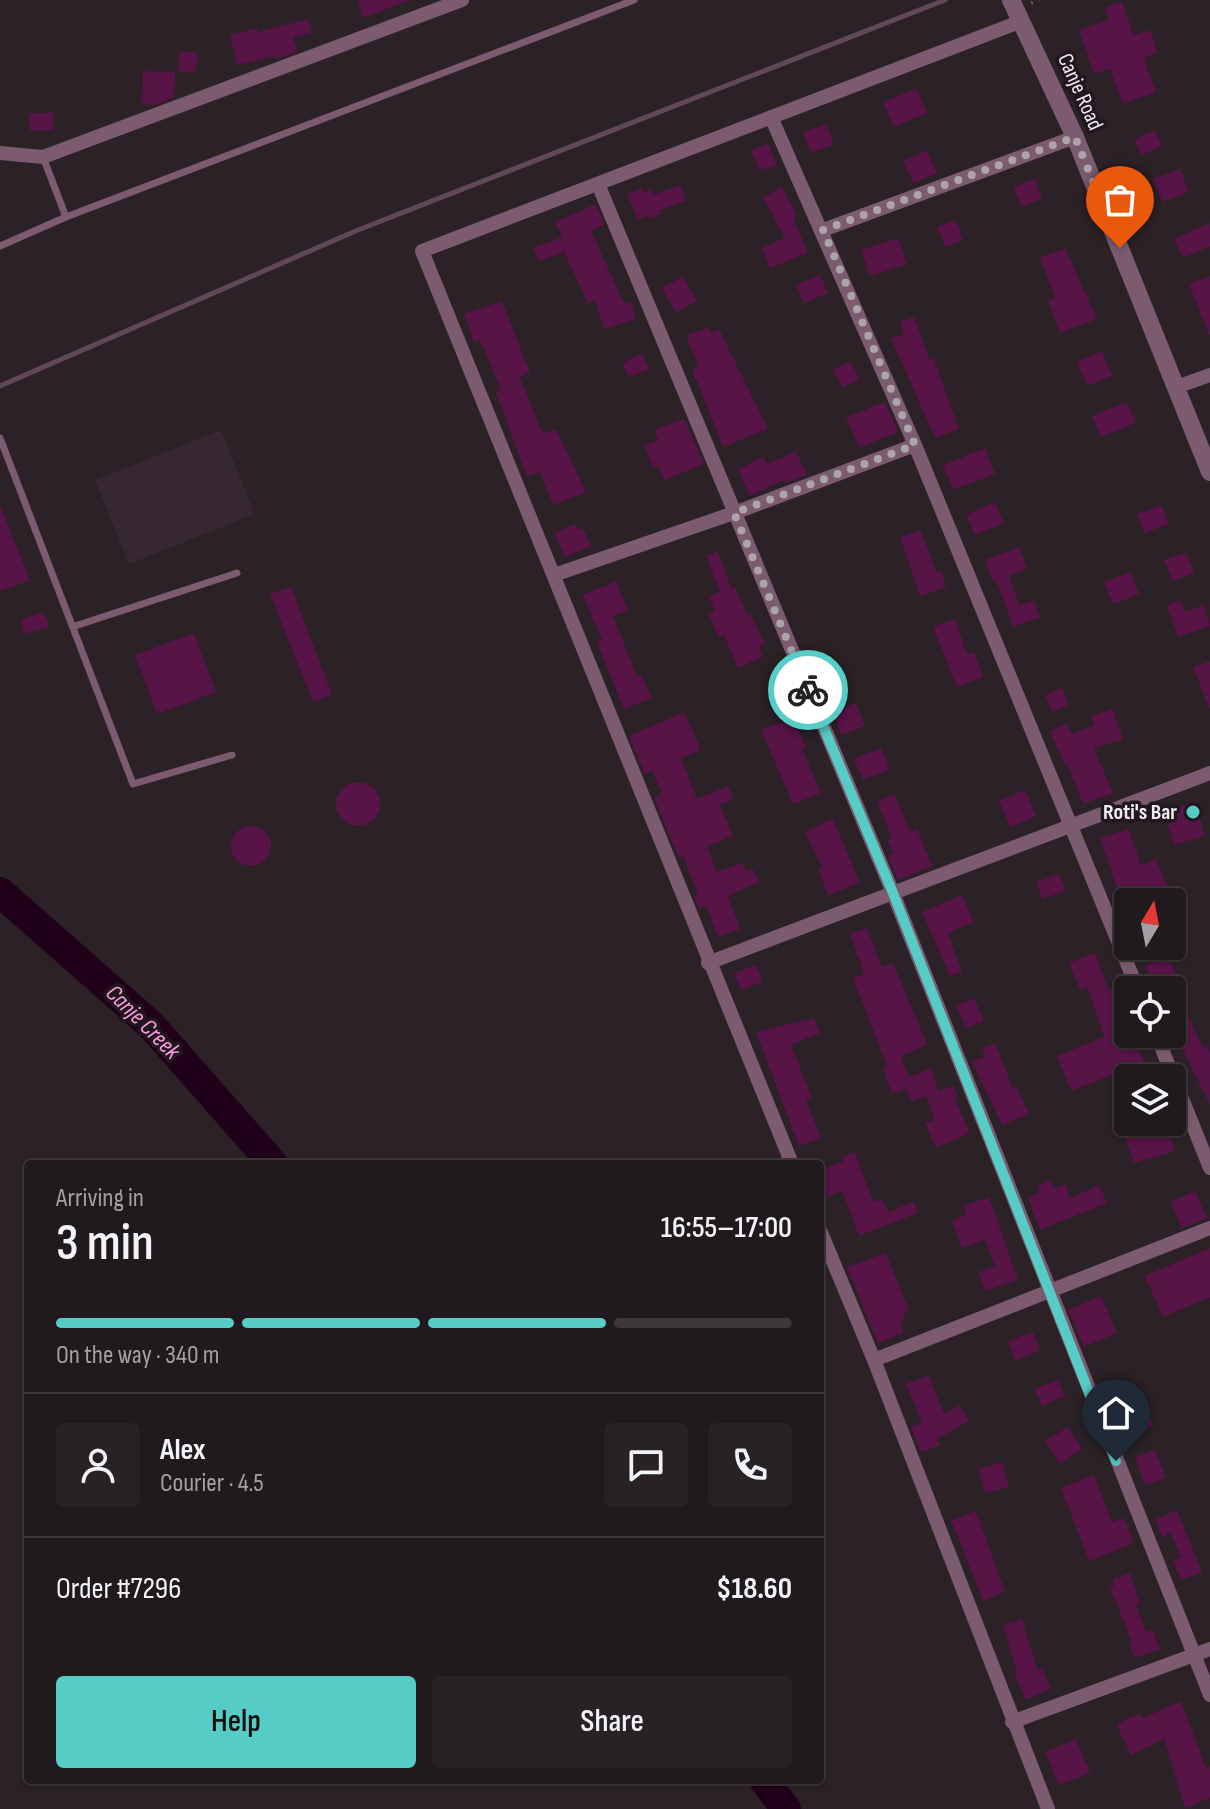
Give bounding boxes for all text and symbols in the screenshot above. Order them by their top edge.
street label: Canje Road [1051,49,1109,135]
pin [1086,166,1154,248]
icon: bag [1098,178,1142,222]
courier [768,650,848,730]
icon: bike [786,668,830,712]
place label: Roti's Bar [1103,799,1177,826]
marker: Roti's Bar [1184,803,1202,821]
north arrow [1114,888,1186,960]
map controls [1114,888,1186,1136]
button: locate [1114,976,1186,1048]
water label: Canje Creek [100,979,187,1066]
button: layers [1114,1064,1186,1136]
text: Arriving in [56,1183,144,1214]
text: 16:55–17:00 [661,1210,792,1246]
text: 3 min [56,1212,154,1275]
text: On the way · 340 m [56,1340,219,1371]
pin [1082,1379,1150,1461]
icon: home [1094,1391,1138,1435]
button: person [56,1423,140,1507]
button: chat [604,1423,688,1507]
button: phone [708,1423,792,1507]
text: Alex [160,1432,206,1468]
text: Courier · 4.5 [160,1468,264,1499]
text: Order #7296 [56,1571,181,1607]
text: $18.60 [716,1571,792,1607]
button: Help [56,1676,416,1768]
button: Share [432,1676,792,1768]

